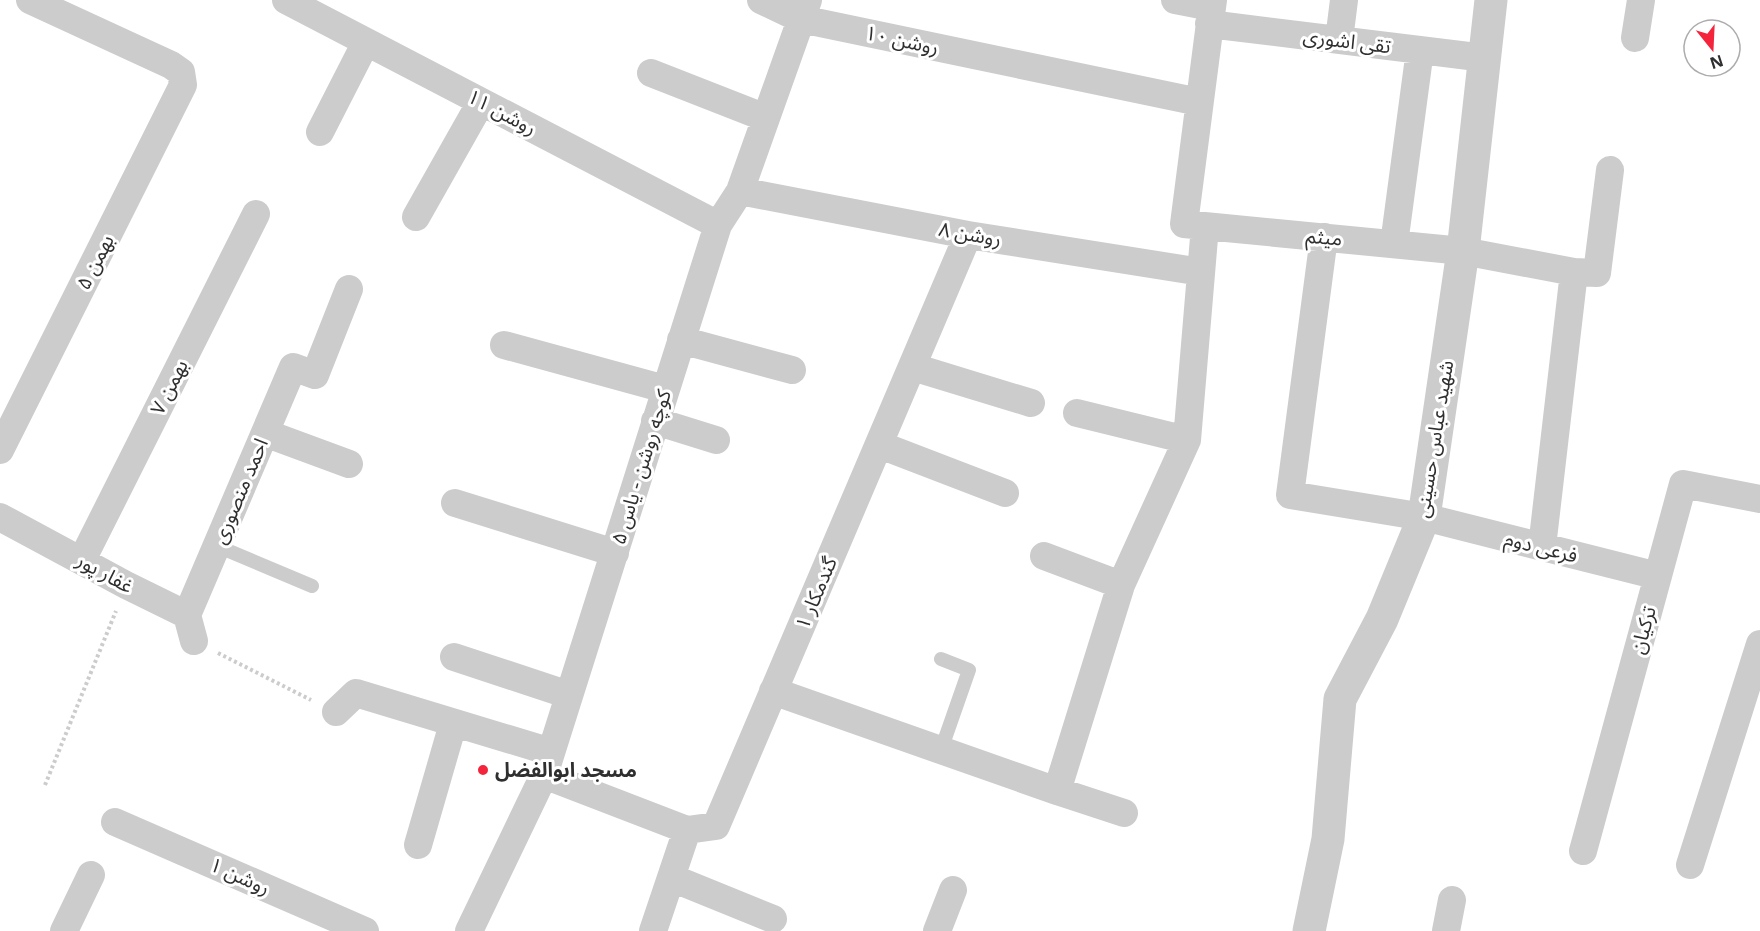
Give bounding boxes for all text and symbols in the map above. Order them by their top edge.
north arrow [1682,18,1742,78]
street label: روشن ۱۰ [863,19,941,60]
street label: تقی اشوری [1302,22,1393,59]
text: N [1707,50,1726,75]
street label: روشن ۱۱ [463,82,542,141]
street label: روشن ۸ [937,215,1004,252]
street label: میثم [1304,221,1343,254]
street label: بهمن ۵ [69,230,120,294]
street label: بهمن ۷ [143,355,194,419]
street label: شهید عباس حسینی [1408,358,1459,520]
street label: کوچه روشن - یاس ۵ [604,385,677,548]
street label: احمد منصوری [205,434,274,548]
street label: فرعی دوم [1501,524,1581,571]
street label: غفار پور [71,545,138,599]
street label: گندمکار ۱ [788,552,843,633]
street label: ترکیان [1623,603,1662,657]
place label: مسجد ابوالفضل [495,756,637,783]
marker: مسجد ابوالفضل [476,763,490,777]
street label: روشن ۱ [206,850,275,901]

